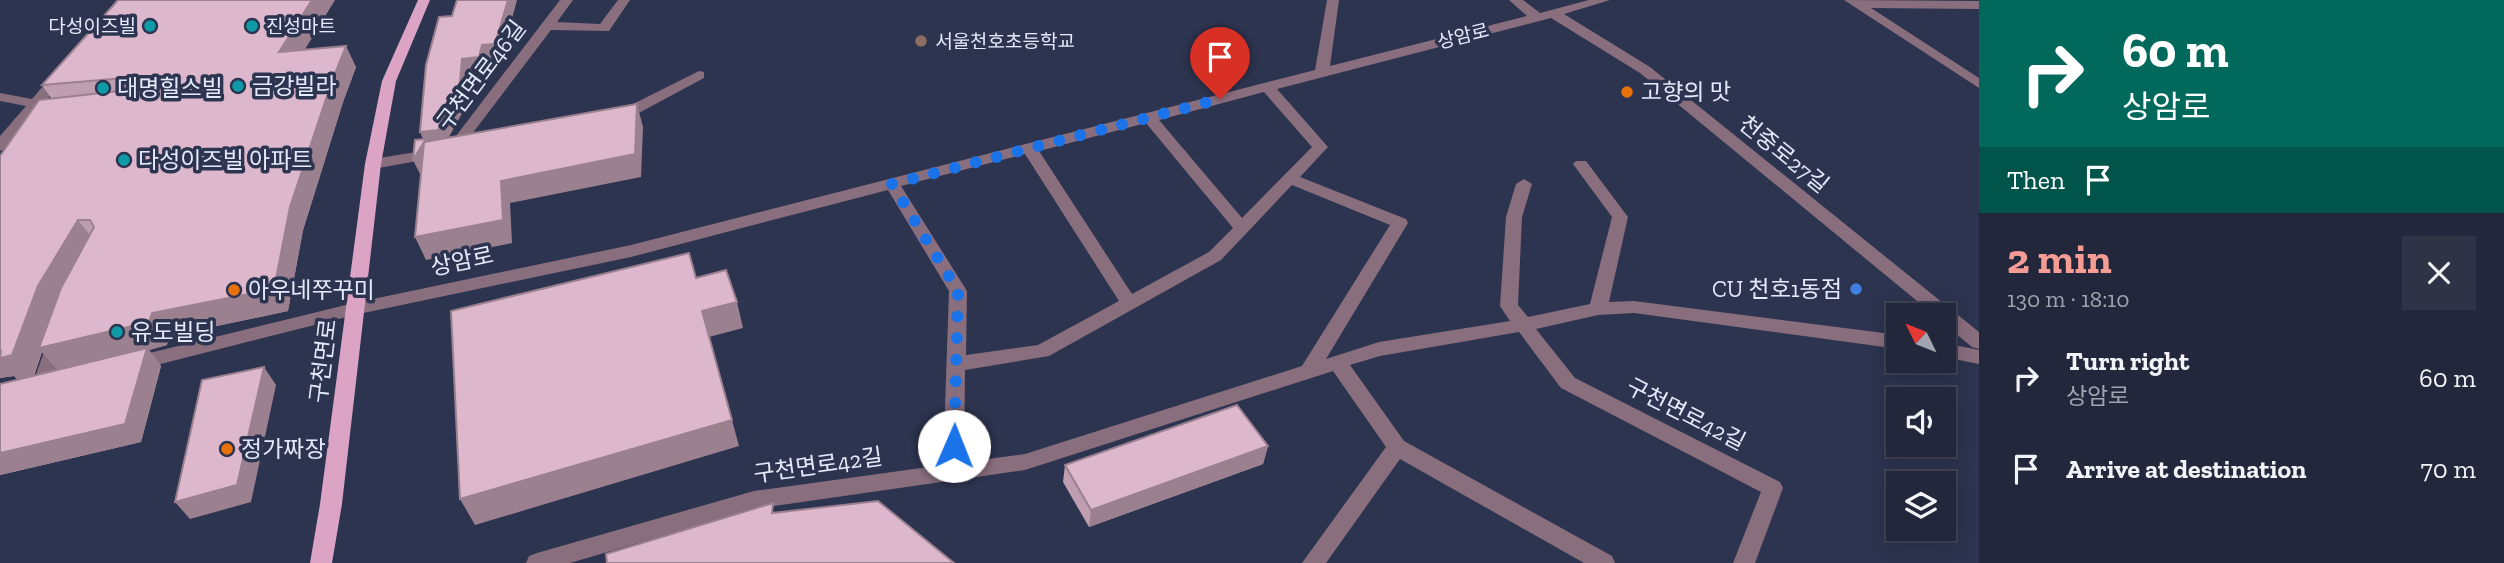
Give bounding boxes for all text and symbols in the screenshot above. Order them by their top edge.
street label: 구천면로46길 [431,14,531,136]
place label: 다성이즈빌 [49,15,136,38]
place label: 진성마트 [266,15,336,38]
marker: 다성이즈빌 [142,18,158,34]
marker: 진성마트 [244,18,260,34]
street label: 상암로 [1435,18,1491,54]
text: 60 m [2122,21,2229,80]
pin [1190,27,1250,99]
icon: right [2007,28,2098,119]
place label: 서울천호초등학교 [935,30,1075,53]
marker: 서울천호초등학교 [913,33,929,49]
icon: arrive [1201,38,1239,76]
place label: 금강빌라 [252,72,337,100]
place label: 대명힐스빌 [117,74,223,102]
marker: 금강빌라 [230,78,246,94]
place label: 고향의 맛 [1641,78,1731,106]
marker: 대명힐스빌 [95,80,111,96]
marker: 고향의 맛 [1619,84,1635,100]
text: 상암로 [2122,88,2210,126]
street label: 천중로27길 [1733,109,1835,199]
place label: 다성이즈빌 아파트 [138,146,313,174]
marker: 다성이즈빌 아파트 [116,152,132,168]
icon: arrive [2079,161,2117,199]
text: Then [2007,164,2065,196]
text: 2 min [2007,233,2112,284]
button: close [2402,236,2476,310]
street label: 상암로 [428,241,496,281]
place label: CU 천호1동점 [1712,275,1842,303]
place label: 아우네쭈꾸미 [248,276,375,304]
marker: CU 천호1동점 [1848,281,1864,297]
marker: 아우네쭈꾸미 [226,282,242,298]
text: 130 m · 18:10 [2007,285,2129,313]
north arrow [1886,303,1956,373]
map controls [1886,303,1956,541]
street label: 구천면로 [304,317,342,405]
place label: 유도빌딩 [131,318,216,346]
marker: 유도빌딩 [109,324,125,340]
text: Turn right [2066,345,2189,377]
icon: right [2007,359,2045,397]
text: 60 m [2419,362,2476,394]
street label: 구천면로42길 [1622,372,1750,456]
text: 상암로 [2066,382,2129,410]
button: sound [1886,387,1956,457]
position arrow [917,409,991,483]
place label: 정가짜장 [241,435,326,463]
marker: 정가짜장 [219,441,235,457]
street label: 구천면로42길 [752,442,884,488]
icon: arrive [2007,450,2045,488]
text: Arrive at destination [2066,453,2306,485]
text: 70 m [2420,453,2476,485]
button: layers [1886,471,1956,541]

